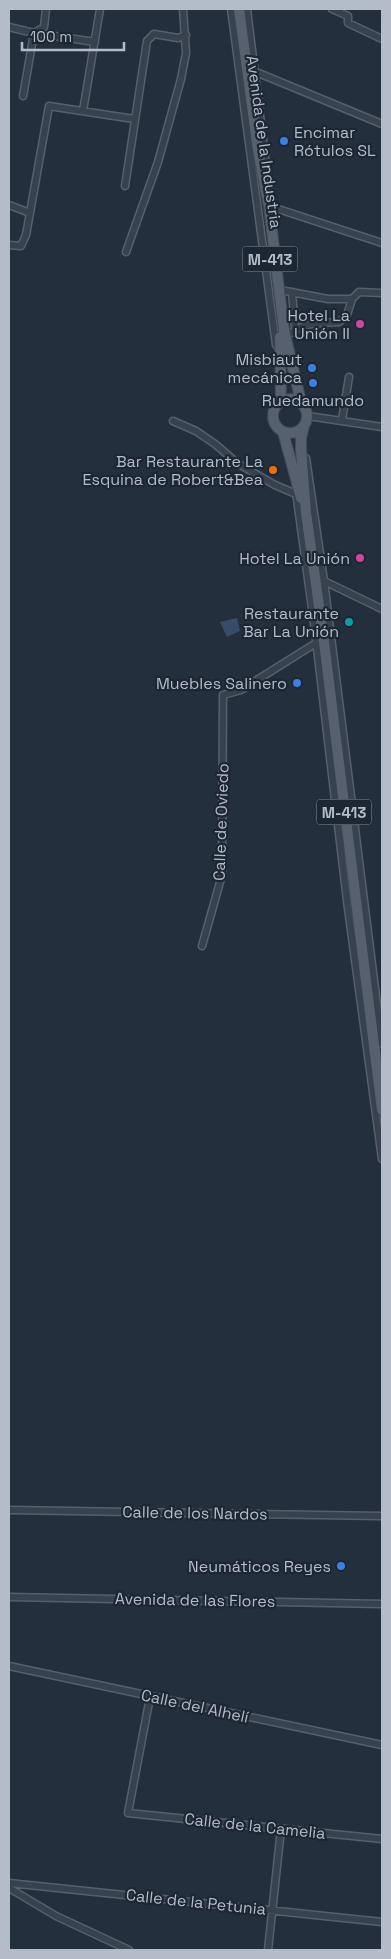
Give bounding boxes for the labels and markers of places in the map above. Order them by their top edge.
place label: Encimar Rótulos SL [294,122,376,161]
marker: Encimar Rótulos SL [278,135,290,147]
place label: Hotel La Unión II [287,305,350,344]
marker: Hotel La Unión II [354,318,366,330]
place label: Misbiaut mecánica [228,349,302,388]
marker: Misbiaut mecánica [306,362,318,374]
marker: Ruedamundo [307,377,319,389]
place label: Ruedamundo [262,390,364,411]
place label: Bar Restaurante La Esquina de Robert&Bea [82,451,263,490]
marker: Bar Restaurante La Esquina de Robert&Bea [267,464,279,476]
place label: Hotel La Unión [239,548,350,569]
marker: Hotel La Unión [354,552,366,564]
place label: Restaurante Bar La Unión [243,603,339,642]
marker: Restaurante Bar La Unión [343,616,355,628]
place label: Muebles Salinero [156,673,287,694]
marker: Muebles Salinero [291,677,303,689]
place label: Neumáticos Reyes [188,1556,331,1577]
marker: Neumáticos Reyes [335,1560,347,1572]

